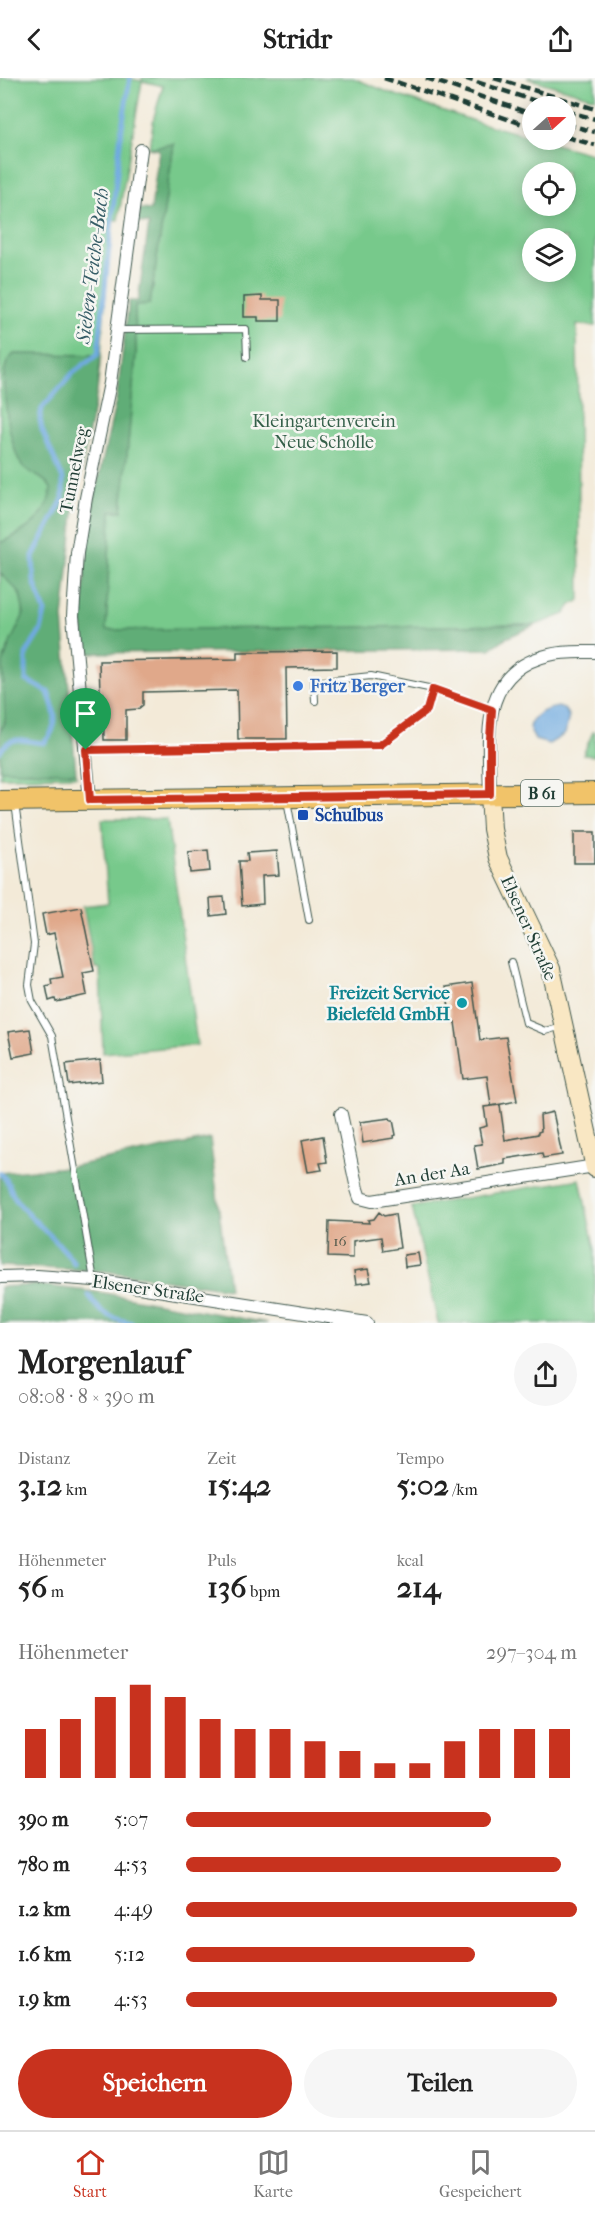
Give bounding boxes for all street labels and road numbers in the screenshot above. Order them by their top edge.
street label: Tunnelweg [56,425,93,515]
road number: B 61 [521,780,563,806]
street label: Elsener Straße [496,872,561,984]
street label: An der Aa [392,1158,472,1191]
street label: Elsener Straße [91,1271,205,1308]

